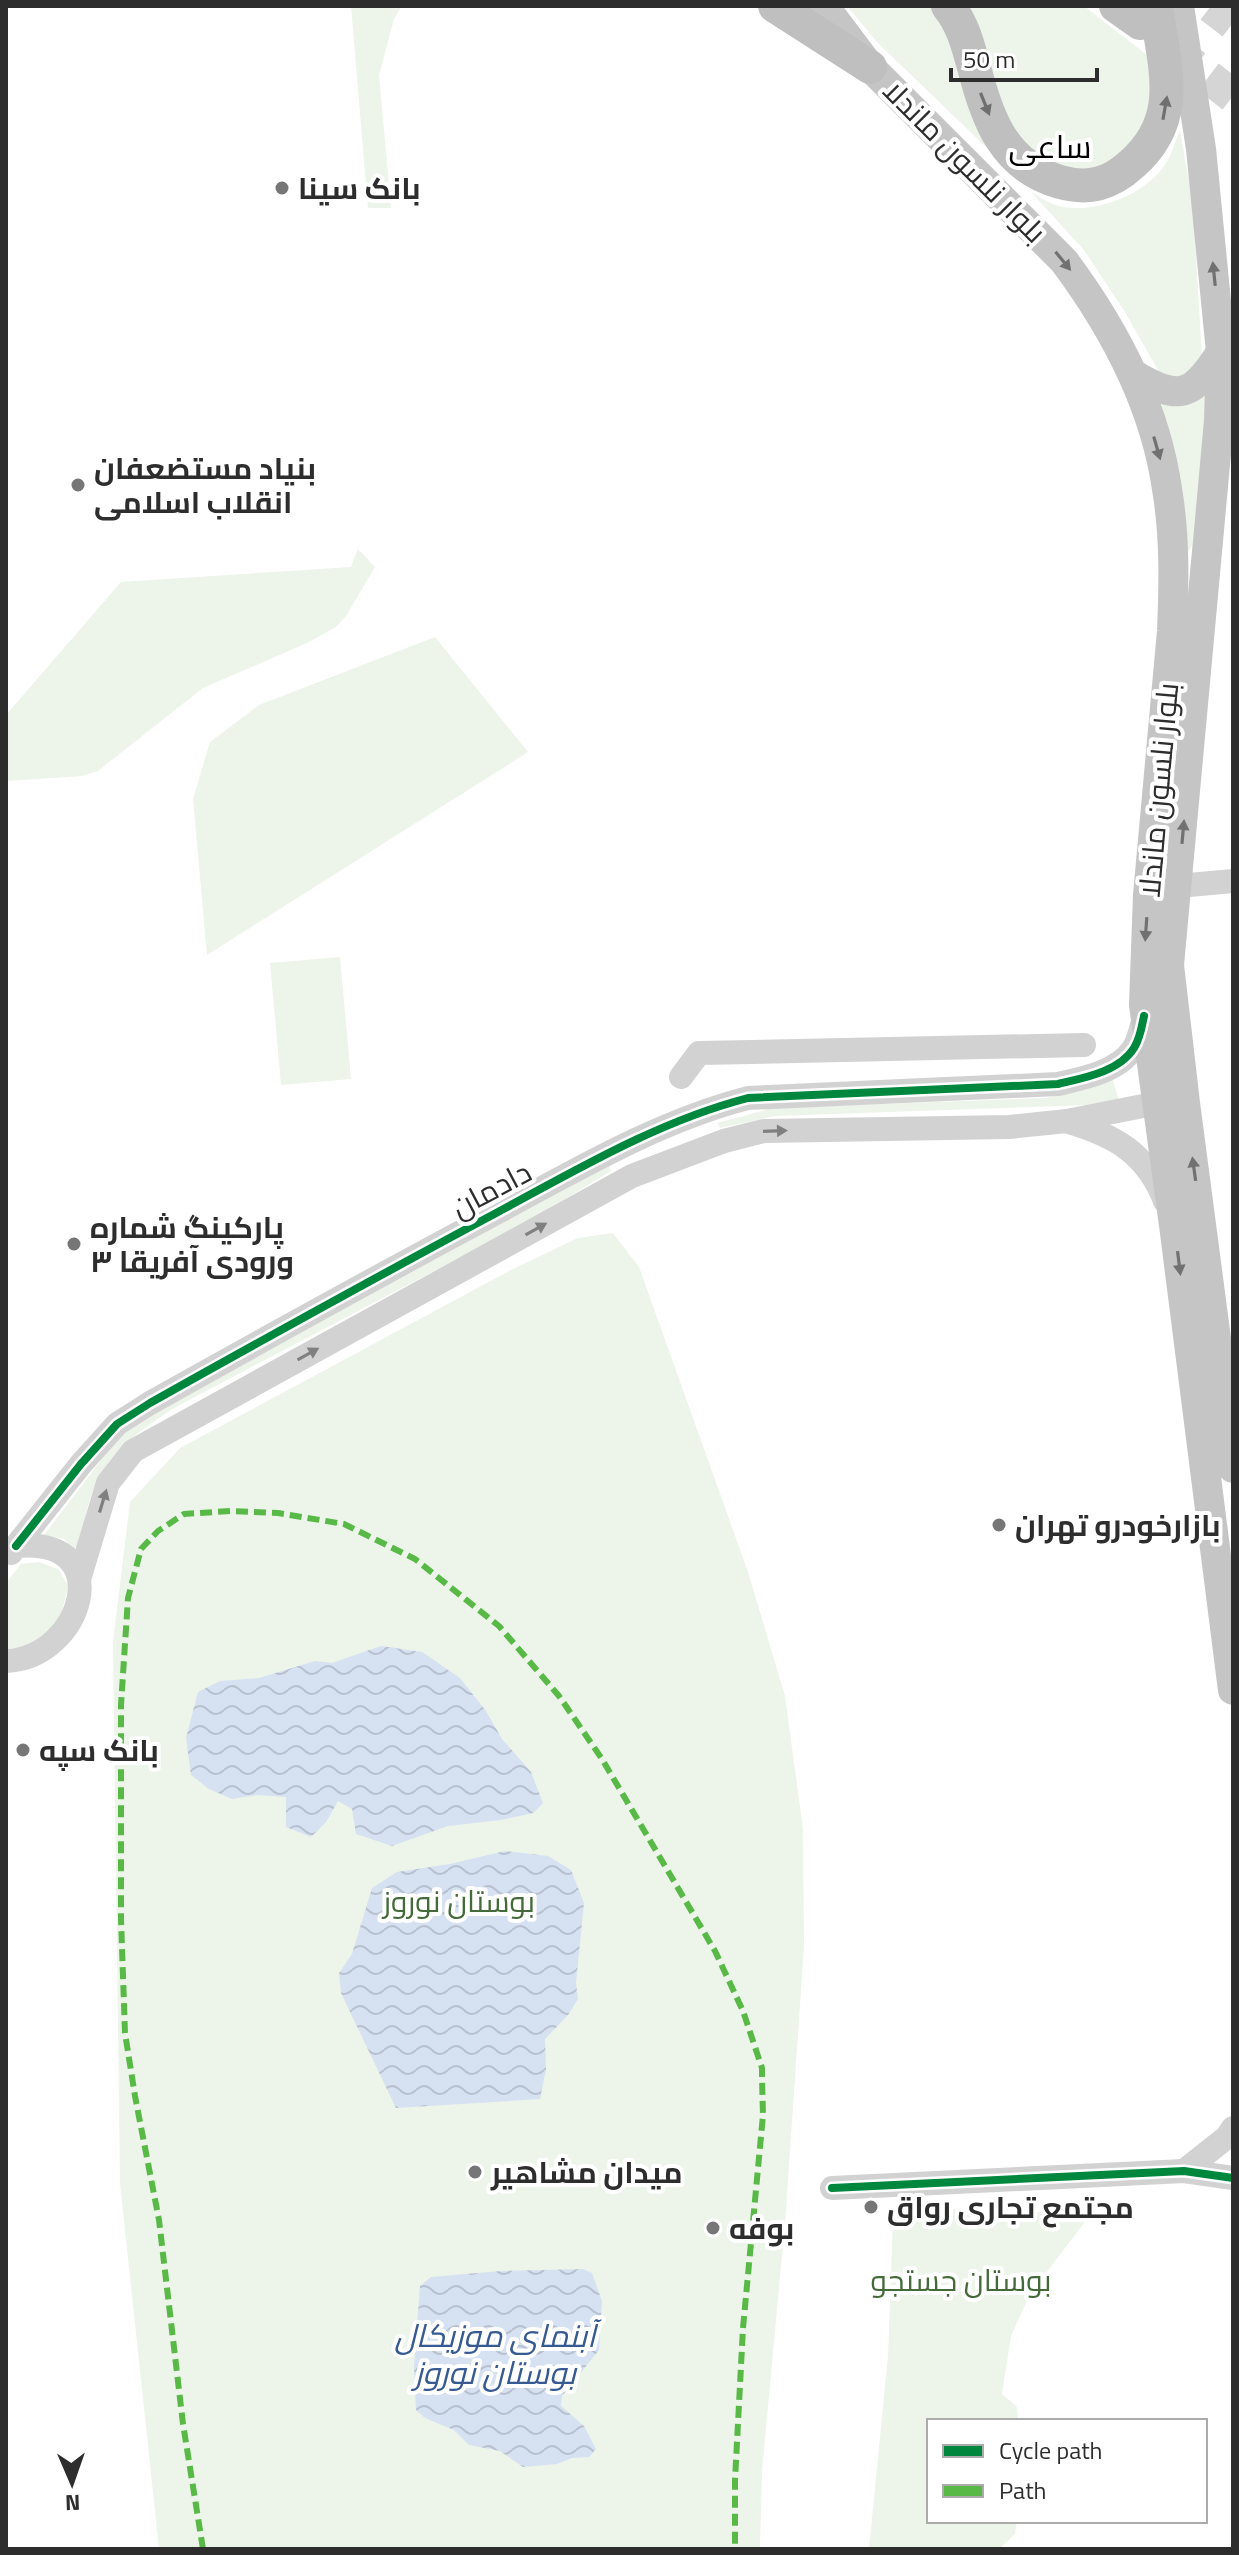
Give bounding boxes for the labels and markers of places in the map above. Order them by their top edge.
place label: بانک سینا [298,165,421,211]
marker: بانک سینا [273,179,291,197]
place label: بنیاد مستضعفان انقلاب اسلامی [94,445,316,525]
marker: بنیاد مستضعفان انقلاب اسلامی [69,476,87,494]
place label: پارکینگ شماره ۳ ورودی آفریقا [90,1204,294,1284]
marker: پارکینگ شماره ۳ ورودی آفریقا [65,1235,83,1253]
place label: بازارخودرو تهران [1015,1502,1221,1548]
marker: بازارخودرو تهران [990,1516,1008,1534]
place label: بانک سپه [39,1727,159,1773]
marker: بانک سپه [14,1741,32,1759]
place label: میدان مشاهیر [490,2149,683,2195]
marker: میدان مشاهیر [466,2163,484,2181]
place label: مجتمع تجاری رواق [887,2184,1134,2230]
marker: مجتمع تجاری رواق [862,2198,880,2216]
place label: بوفه [729,2205,794,2251]
marker: بوفه [704,2219,722,2237]

